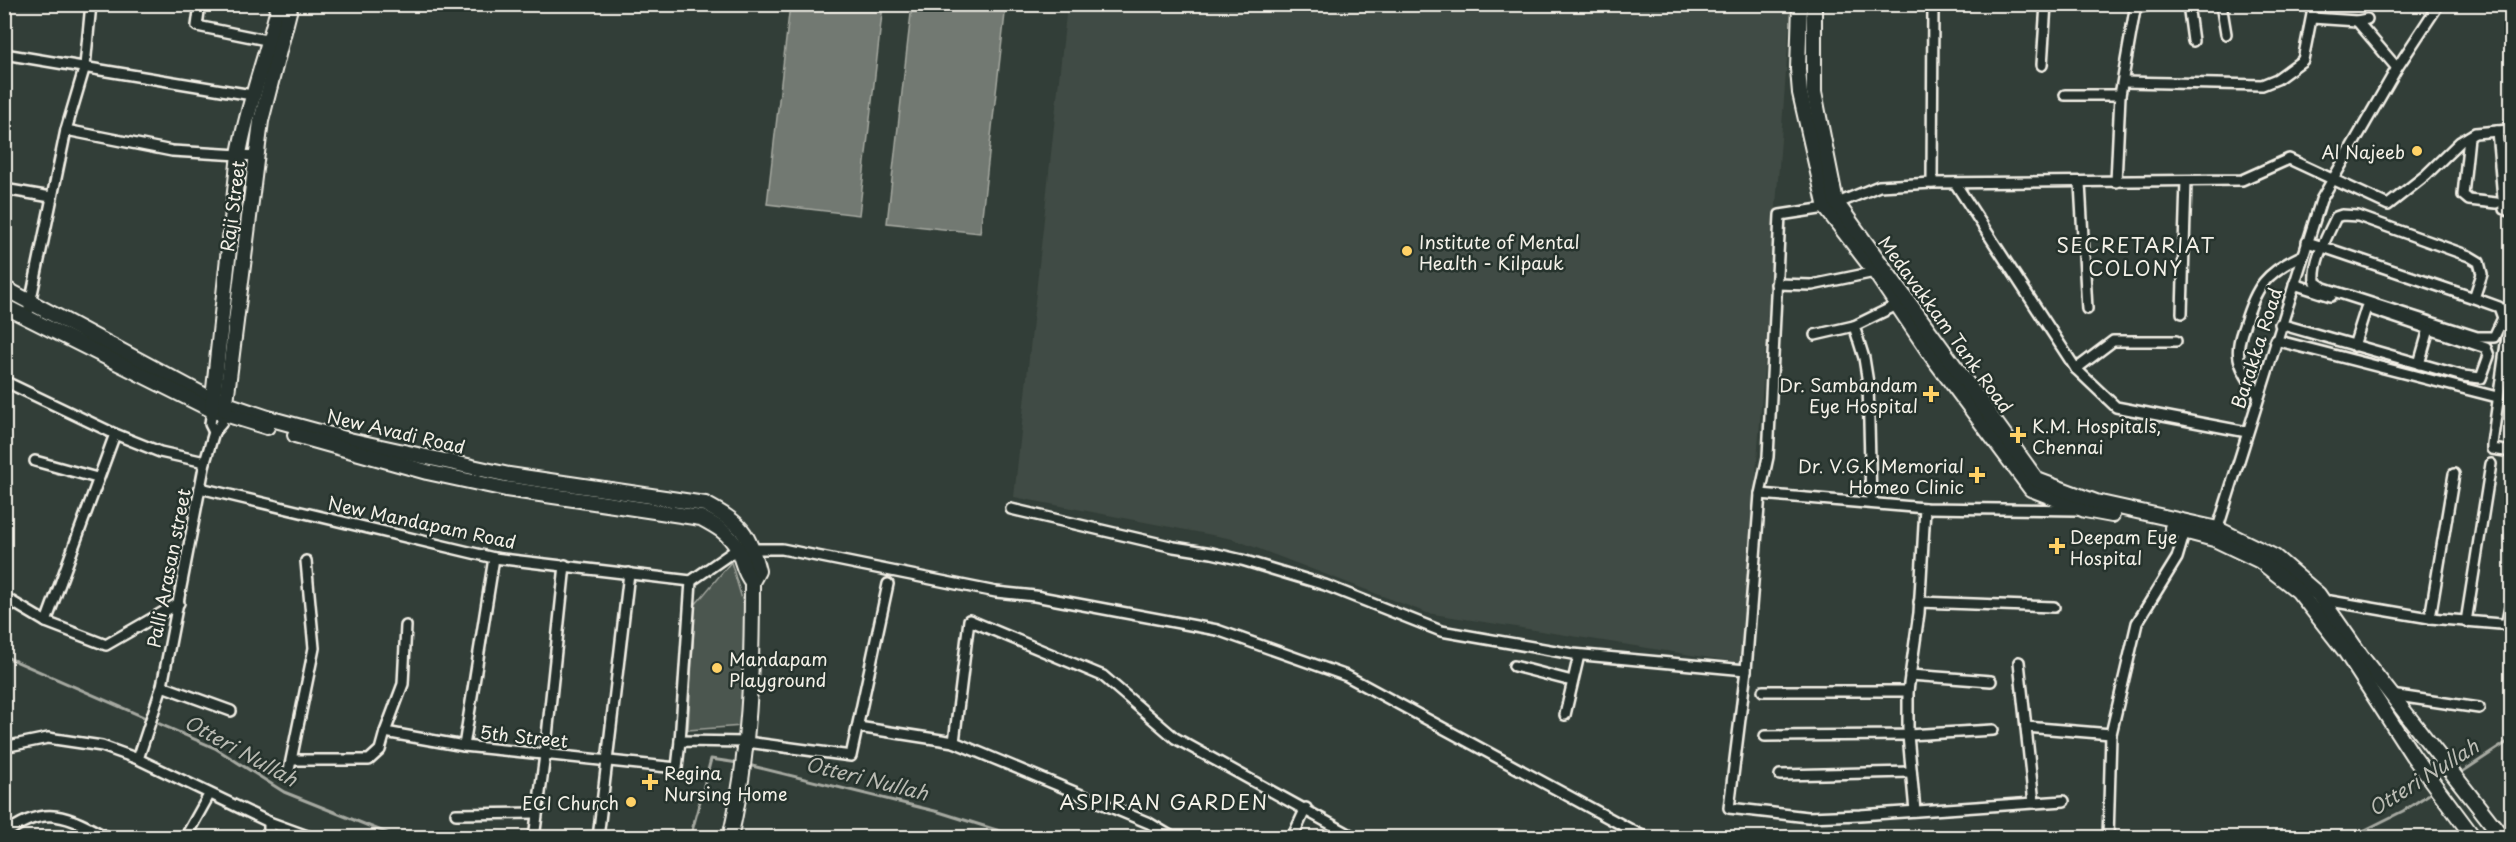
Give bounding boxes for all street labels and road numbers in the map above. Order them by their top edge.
street label: Raji Street [213,159,251,253]
street label: Medavakkam Tank Road [1872,230,2020,418]
street label: Barakka Road [2224,284,2288,412]
street label: New Avadi Road [324,402,468,460]
street label: Palli Arasan street [139,486,197,650]
street label: New Mandapam Road [325,489,519,555]
street label: 5th Street [479,718,569,754]

